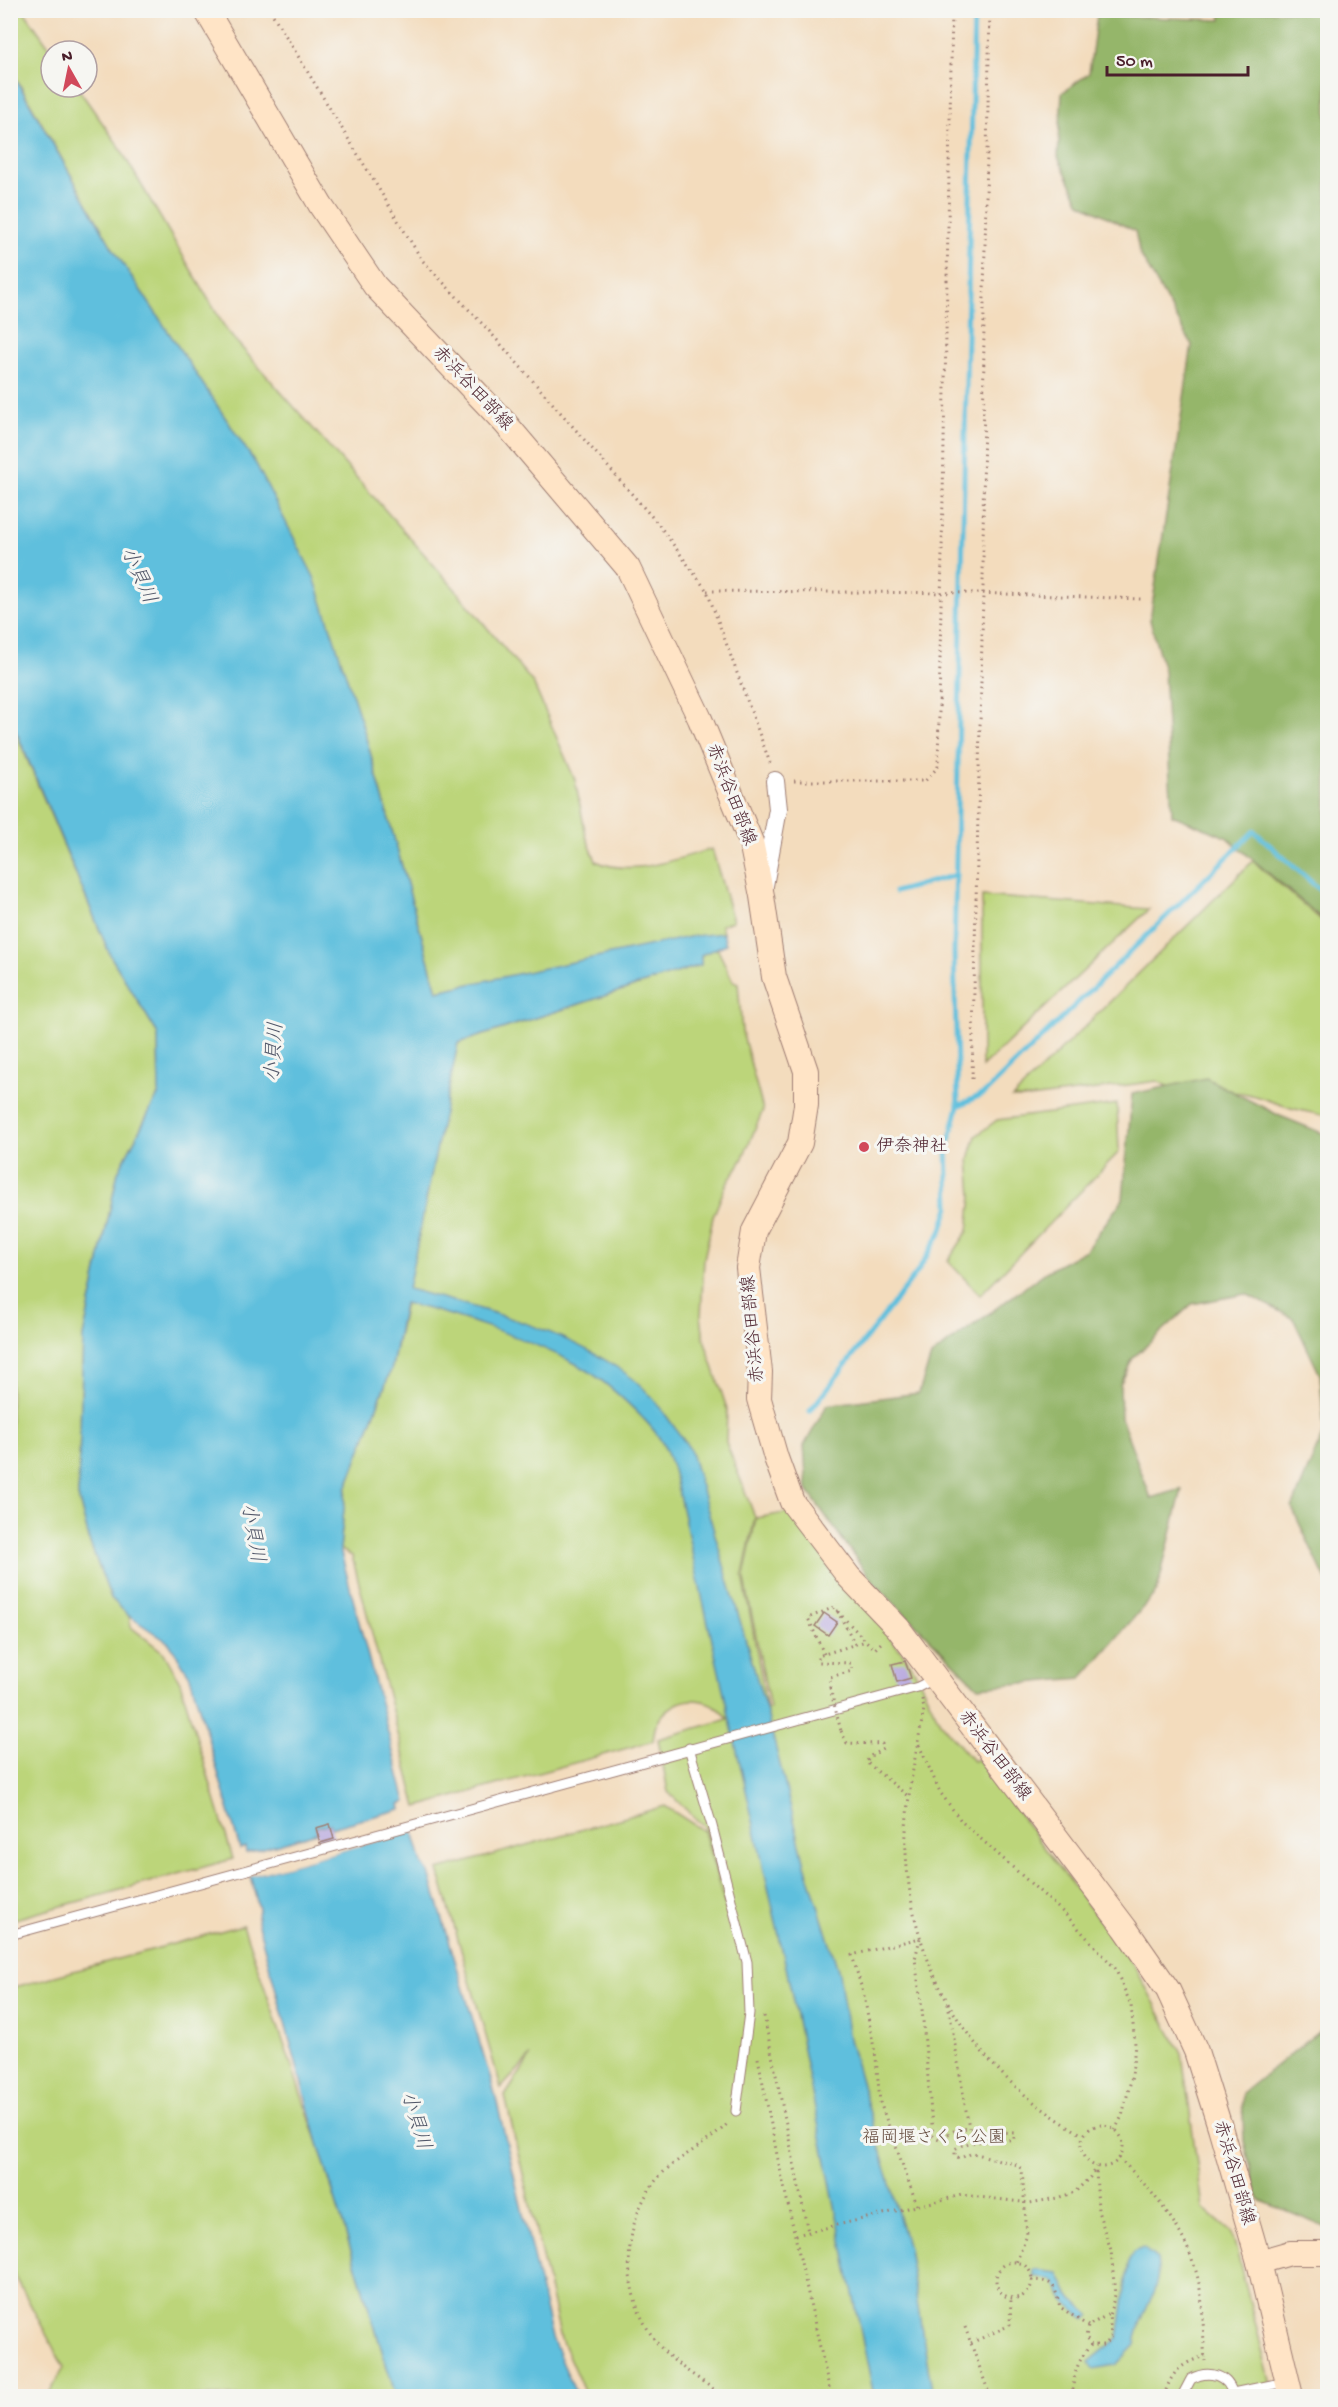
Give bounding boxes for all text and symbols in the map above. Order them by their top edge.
north arrow [39,39,99,99]
scale bar [1107,39,1248,77]
text: N [61,47,74,68]
text: 50 m [1116,52,1153,73]
street label: 赤浜谷田部線 [427,342,517,436]
water label: 小貝川 [114,544,161,608]
street label: 赤浜谷田部線 [701,740,760,849]
water label: 小貝川 [261,1021,290,1083]
place label: 伊奈神社 [876,1136,948,1158]
marker: 伊奈神社 [857,1140,871,1154]
street label: 赤浜谷田部線 [738,1274,769,1384]
water label: 小貝川 [234,1501,269,1565]
street label: 赤浜谷田部線 [953,1706,1036,1805]
water label: 小貝川 [394,2089,435,2153]
street label: 赤浜谷田部線 [1208,2118,1259,2228]
park label: 福岡堰さくら公園 [862,2127,1006,2149]

